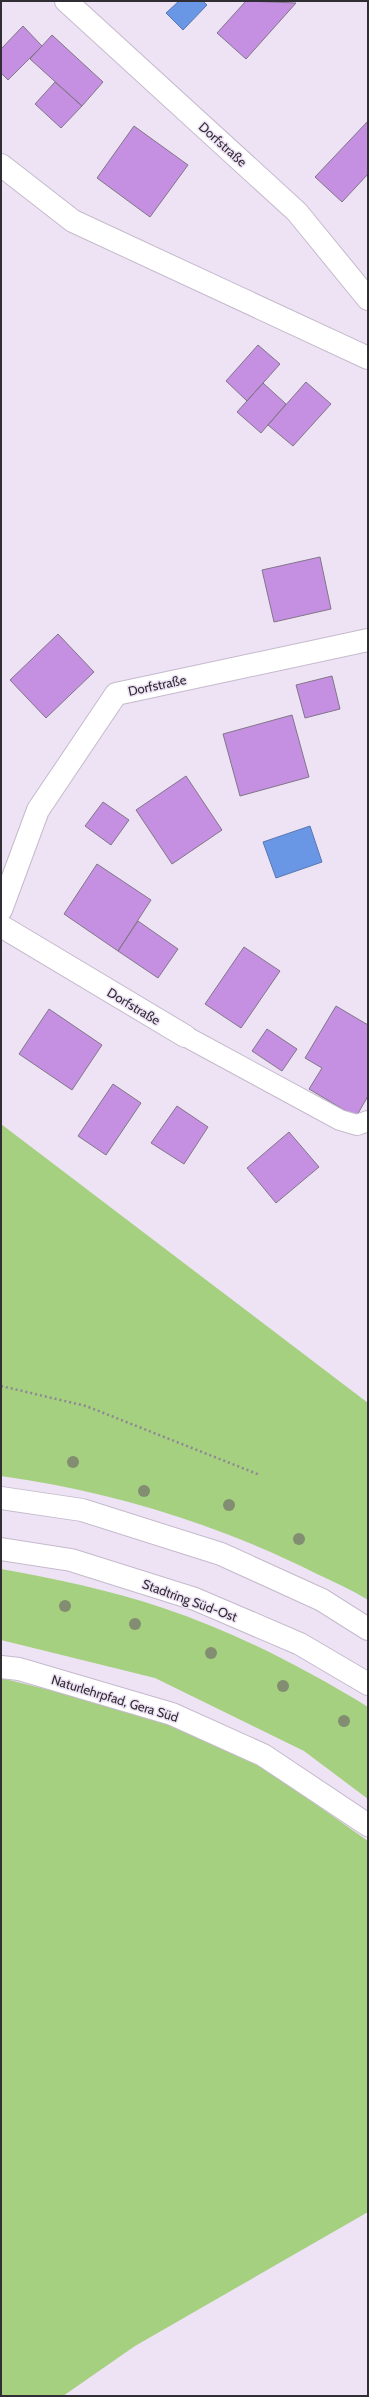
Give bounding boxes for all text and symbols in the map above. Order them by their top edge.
street label: Dorfstraße [196,118,251,170]
street label: Dorfstraße [126,671,188,699]
street label: Dorfstraße [105,984,164,1028]
street label: Stadtring Süd-Ost [140,1575,240,1625]
street label: Naturlehrpfad, Gera Süd [50,1671,180,1725]

